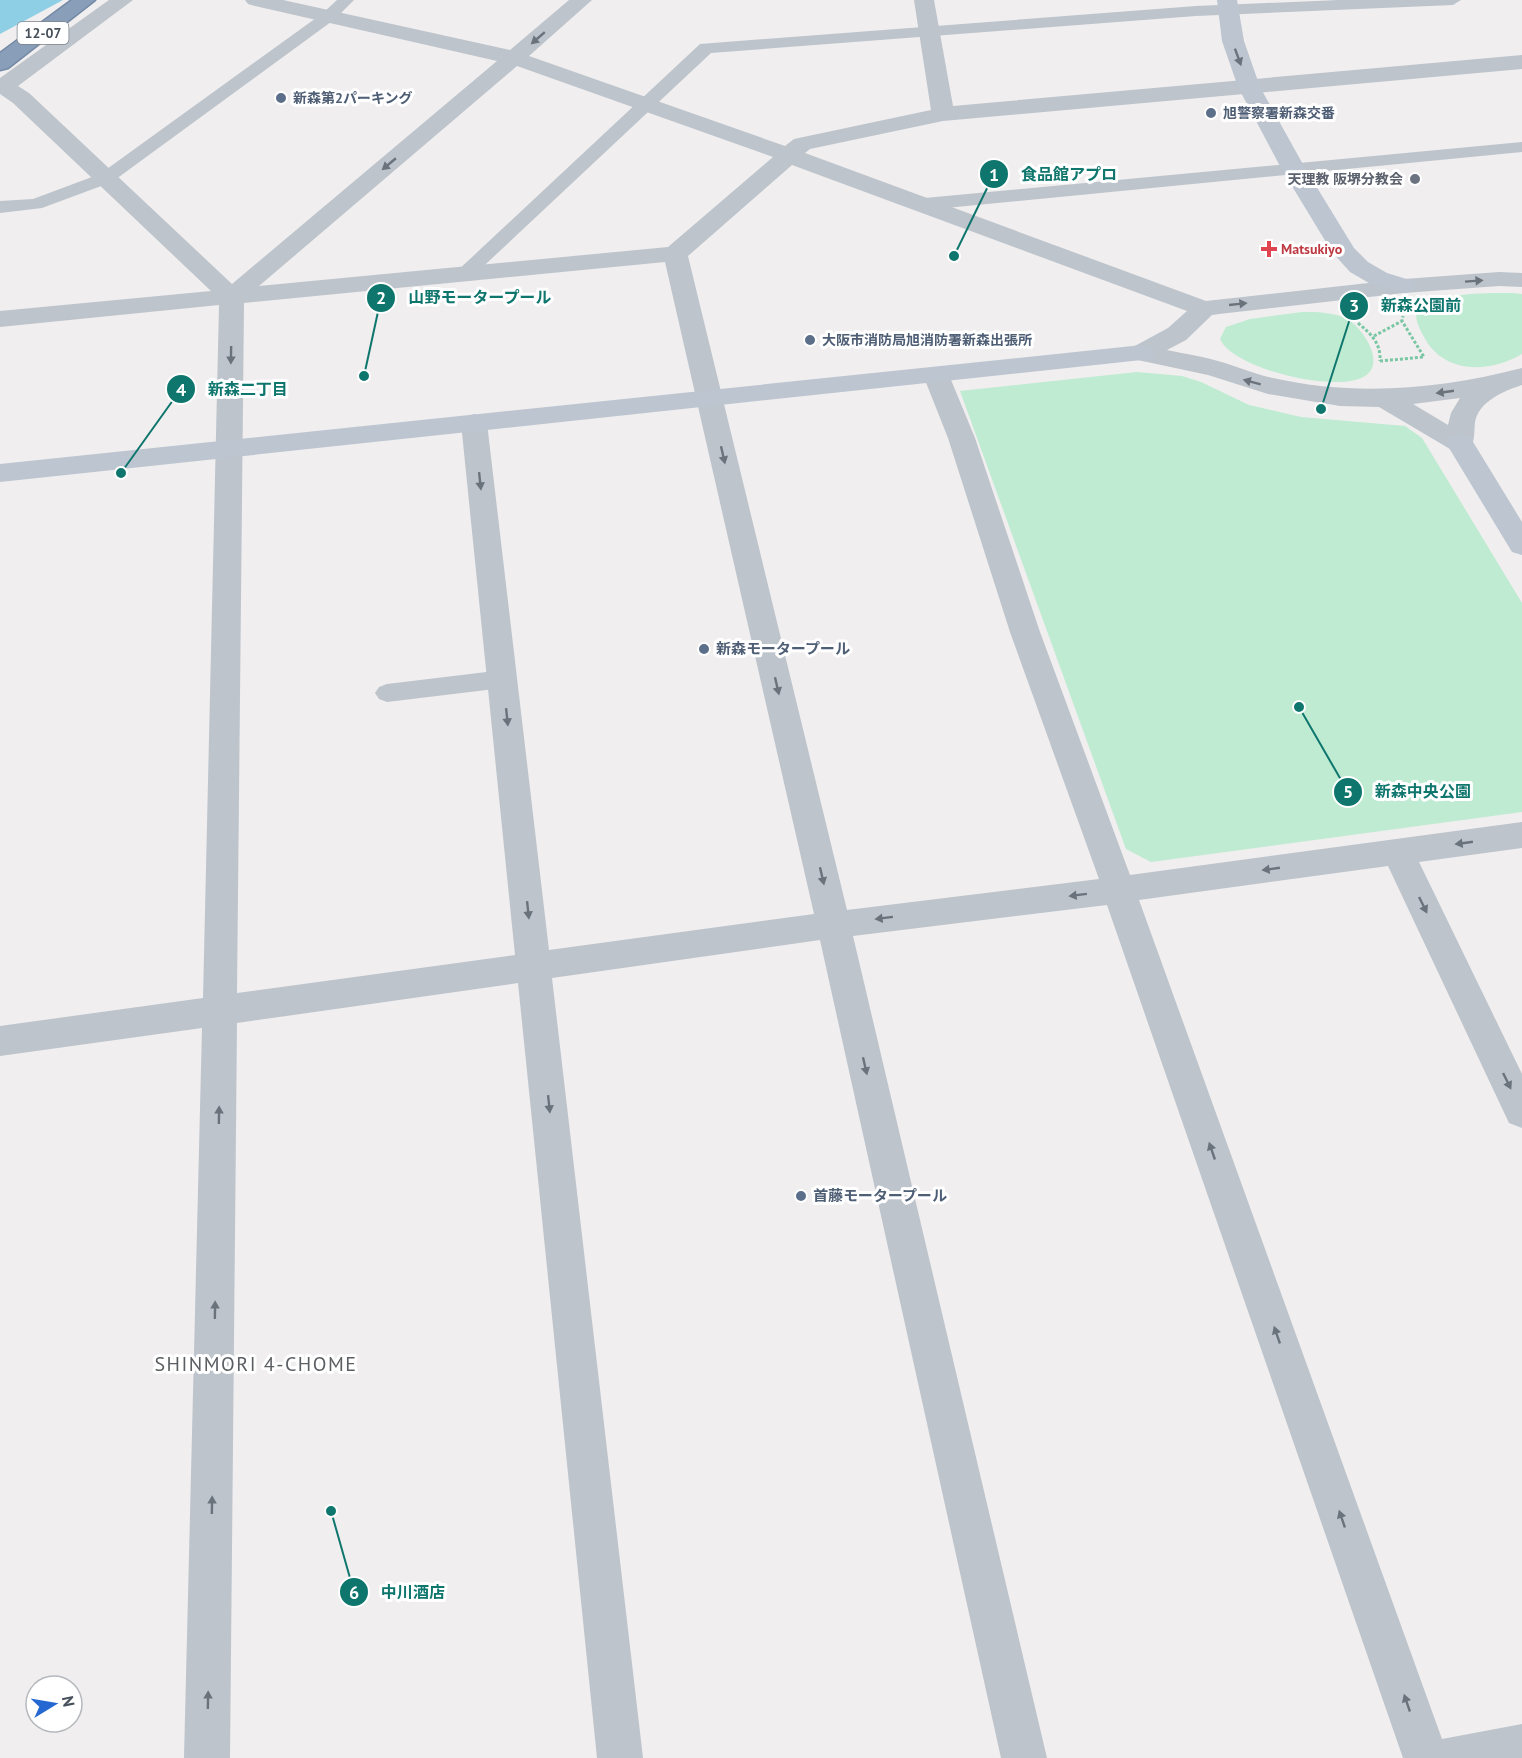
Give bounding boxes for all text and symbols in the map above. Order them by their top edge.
road number: 12-07 [18,22,68,44]
one-way arrow [531,31,546,44]
one-way arrow [1234,48,1244,66]
place label: 新森第2パーキング [293,89,413,107]
marker: 新森第2パーキング [274,91,288,105]
place label: 旭警察署新森交番 [1223,104,1335,122]
marker: 旭警察署新森交番 [1204,106,1218,120]
one-way arrow [382,157,397,170]
callout: 食品館アプロ [979,157,1129,191]
text: 1 [989,163,999,186]
text: 食品館アプロ [1021,164,1117,184]
place label: 天理教 阪堺分教会 [1287,170,1403,188]
marker: 天理教 阪堺分教会 [1408,172,1422,186]
place label: Matsukiyo [1281,240,1343,258]
marker: Matsukiyo [1262,242,1276,256]
one-way arrow [1465,276,1484,286]
callout: 山野モータープール [366,281,564,315]
text: 2 [376,286,386,309]
text: 山野モータープール [408,287,552,307]
callout: 新森公園前 [1339,289,1473,323]
text: 3 [1349,294,1359,317]
text: 新森公園前 [1381,295,1461,315]
one-way arrow [1229,299,1248,309]
place label: 大阪市消防局旭消防署新森出張所 [822,331,1032,349]
marker: 大阪市消防局旭消防署新森出張所 [803,333,817,347]
one-way arrow [226,346,236,365]
callout: 新森二丁目 [166,372,300,406]
one-way arrow [1243,376,1261,386]
text: 4 [176,378,186,401]
text: 新森二丁目 [208,379,288,399]
one-way arrow [1435,388,1454,397]
one-way arrow [718,446,728,465]
one-way arrow [475,472,485,491]
place label: 新森モータープール [716,639,850,658]
marker: 新森モータープール [697,642,711,656]
one-way arrow [773,677,782,696]
one-way arrow [502,707,512,726]
callout: 新森中央公園 [1333,775,1483,809]
text: 5 [1343,780,1353,803]
text: 新森中央公園 [1375,781,1471,801]
one-way arrow [1454,838,1473,847]
one-way arrow [1261,865,1280,874]
one-way arrow [817,867,827,885]
one-way arrow [1068,890,1087,900]
one-way arrow [1418,896,1427,913]
one-way arrow [524,901,533,920]
one-way arrow [874,913,893,923]
one-way arrow [860,1057,870,1075]
one-way arrow [1503,1072,1512,1089]
one-way arrow [544,1095,554,1114]
one-way arrow [214,1105,224,1124]
one-way arrow [1206,1142,1216,1160]
place label: 首藤モータープール [813,1186,947,1205]
marker: 首藤モータープール [794,1189,808,1203]
one-way arrow [211,1300,220,1319]
one-way arrow [1271,1326,1281,1344]
district label: SHINMORI 4-CHOME [154,1351,358,1377]
one-way arrow [207,1495,217,1514]
one-way arrow [1336,1510,1346,1528]
callout: 中川酒店 [339,1575,457,1609]
text: 6 [349,1581,359,1604]
text: 中川酒店 [381,1582,445,1602]
north arrow [24,1674,84,1734]
one-way arrow [203,1690,213,1709]
text: N [58,1694,80,1708]
one-way arrow [1401,1694,1411,1712]

